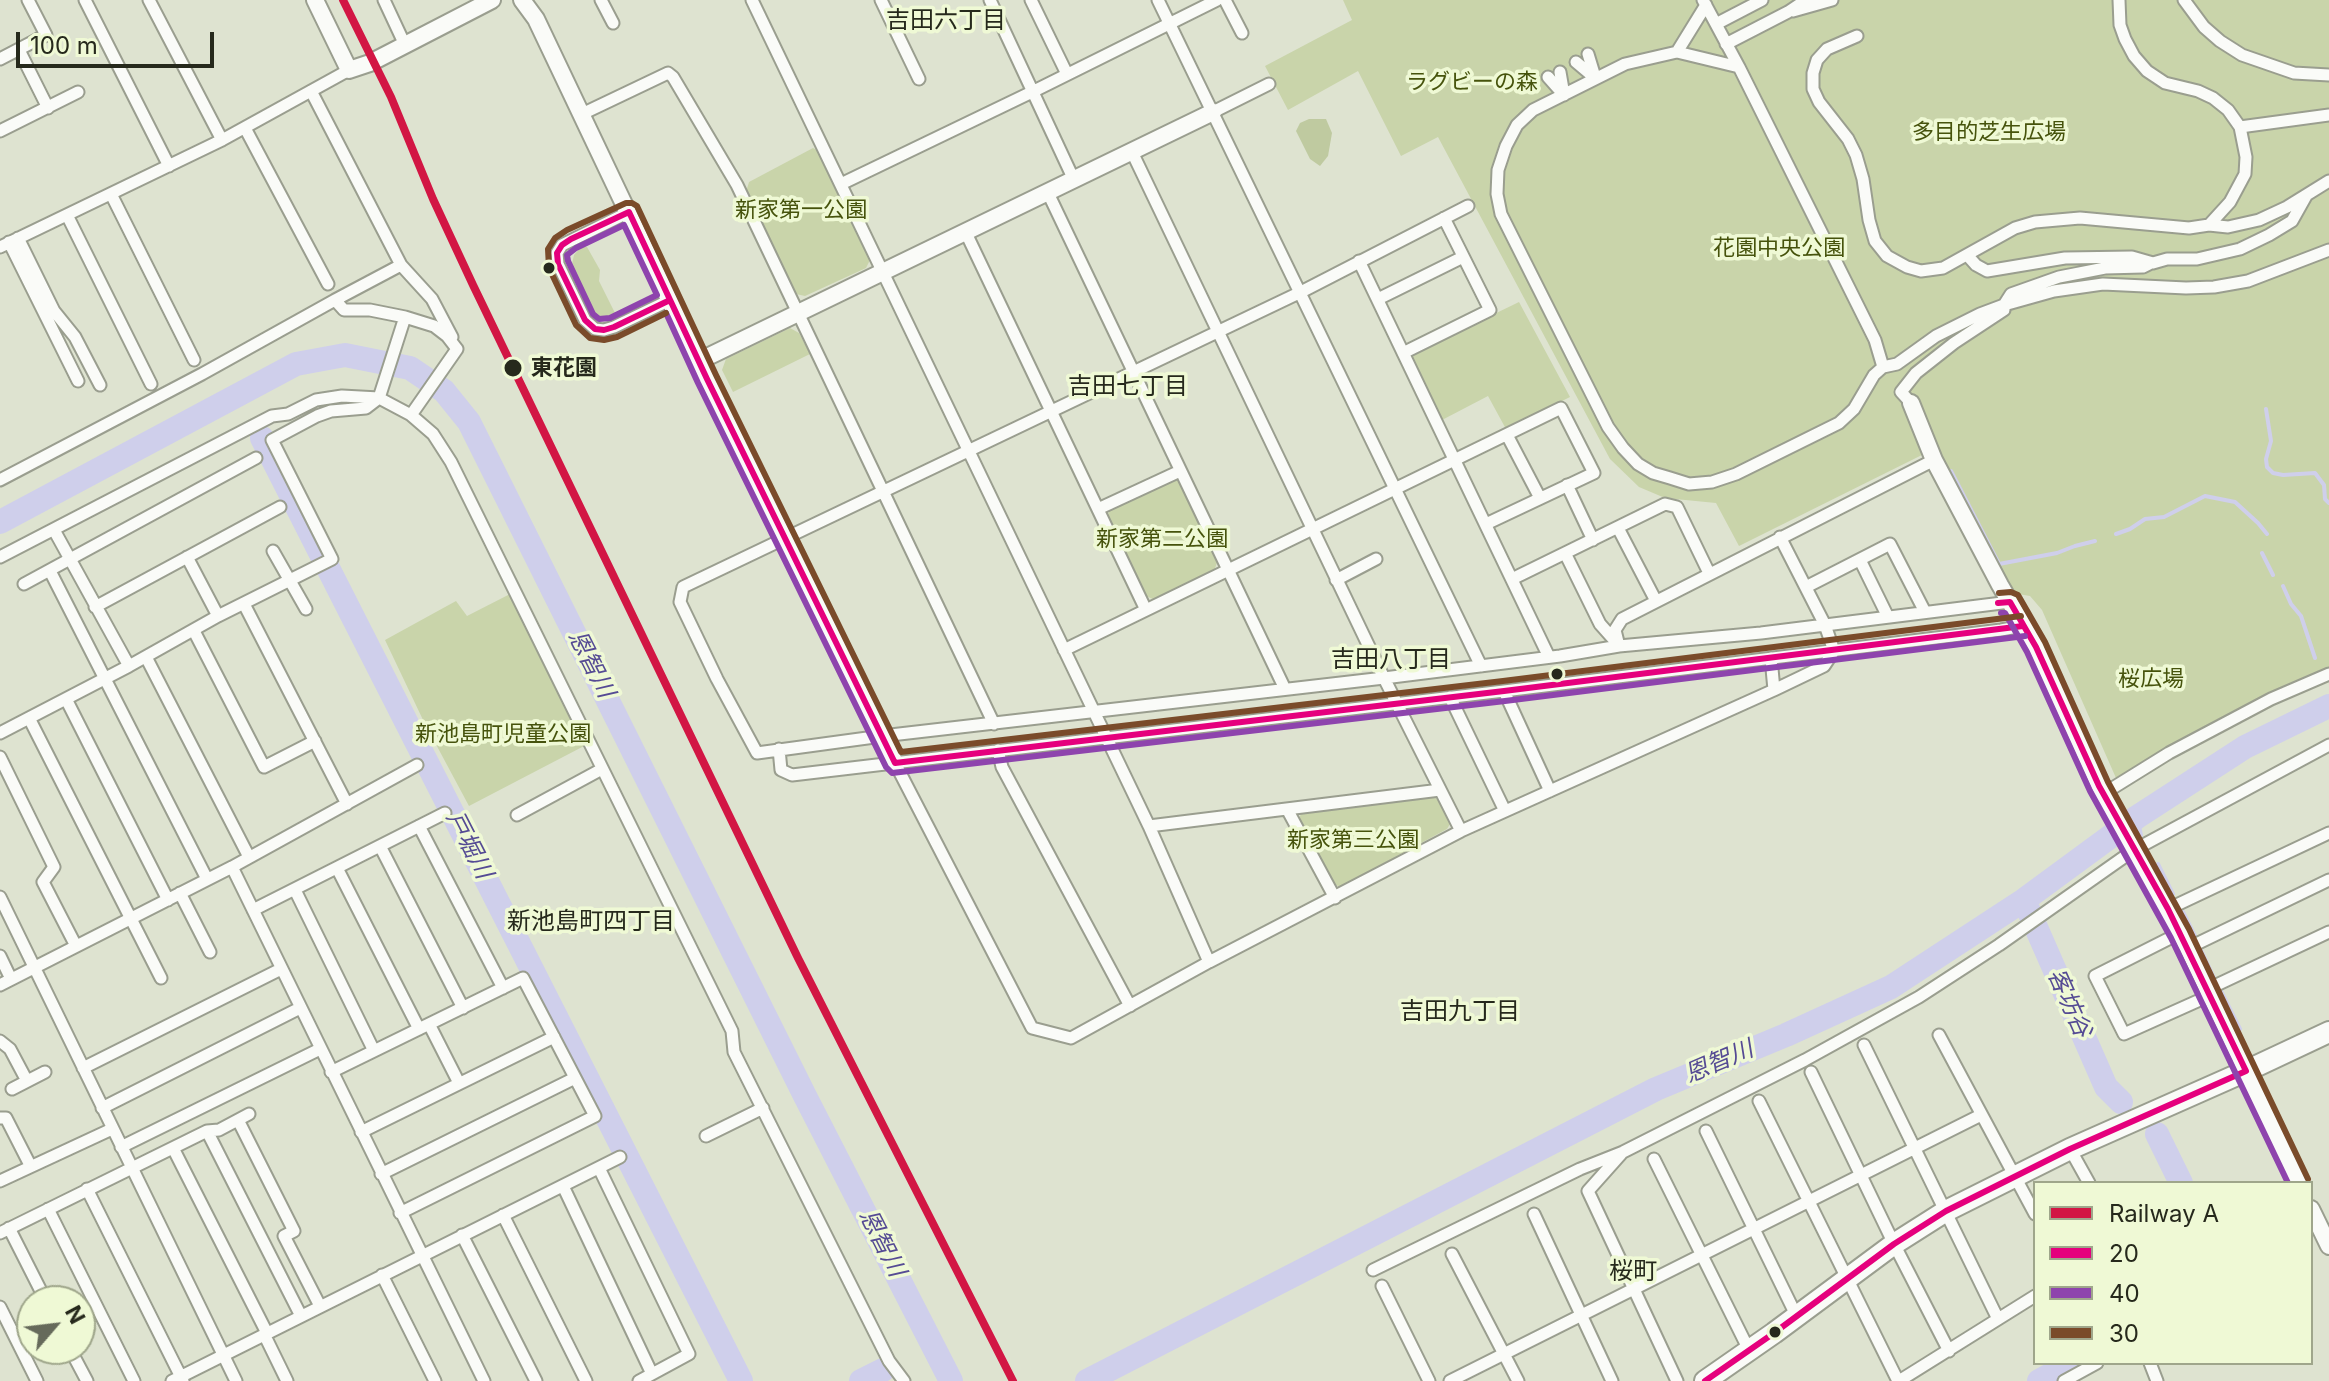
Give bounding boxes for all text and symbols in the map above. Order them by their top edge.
district label: 吉田六丁目 [886,7,1006,35]
scale bar [20,16,218,66]
text: 100 m [30,31,98,60]
park label: ラグビーの森 [1406,69,1538,95]
park label: 多目的芝生広場 [1912,119,2066,145]
park label: 新家第一公園 [735,197,867,223]
park label: 花園中央公園 [1713,235,1845,261]
unlabelled marker [541,260,557,276]
place label: 東花園 [531,355,597,381]
marker: 東花園 [502,357,524,379]
district label: 吉田七丁目 [1068,373,1188,401]
park label: 新家第二公園 [1096,526,1228,552]
water label: 恩智川 [562,625,620,703]
district label: 吉田八丁目 [1331,646,1451,674]
unlabelled marker [1549,666,1565,682]
park label: 桜広場 [2118,666,2184,692]
park label: 新池島町児童公園 [415,721,591,747]
water label: 戸堀川 [440,806,498,884]
park label: 新家第三公園 [1287,827,1419,853]
district label: 新池島町四丁目 [507,908,675,936]
water label: 客坊谷 [2041,964,2097,1042]
district label: 吉田九丁目 [1400,998,1520,1026]
water label: 恩智川 [1680,1035,1758,1089]
legend [2033,1181,2313,1365]
text: Railway A [2109,1199,2219,1228]
water label: 恩智川 [853,1204,911,1282]
text: 20 [2109,1239,2139,1268]
district label: 桜町 [1609,1258,1657,1286]
text: 40 [2109,1279,2140,1308]
north arrow [16,1285,96,1365]
text: N [60,1301,91,1328]
text: 30 [2109,1319,2139,1348]
unlabelled marker [1767,1324,1783,1340]

